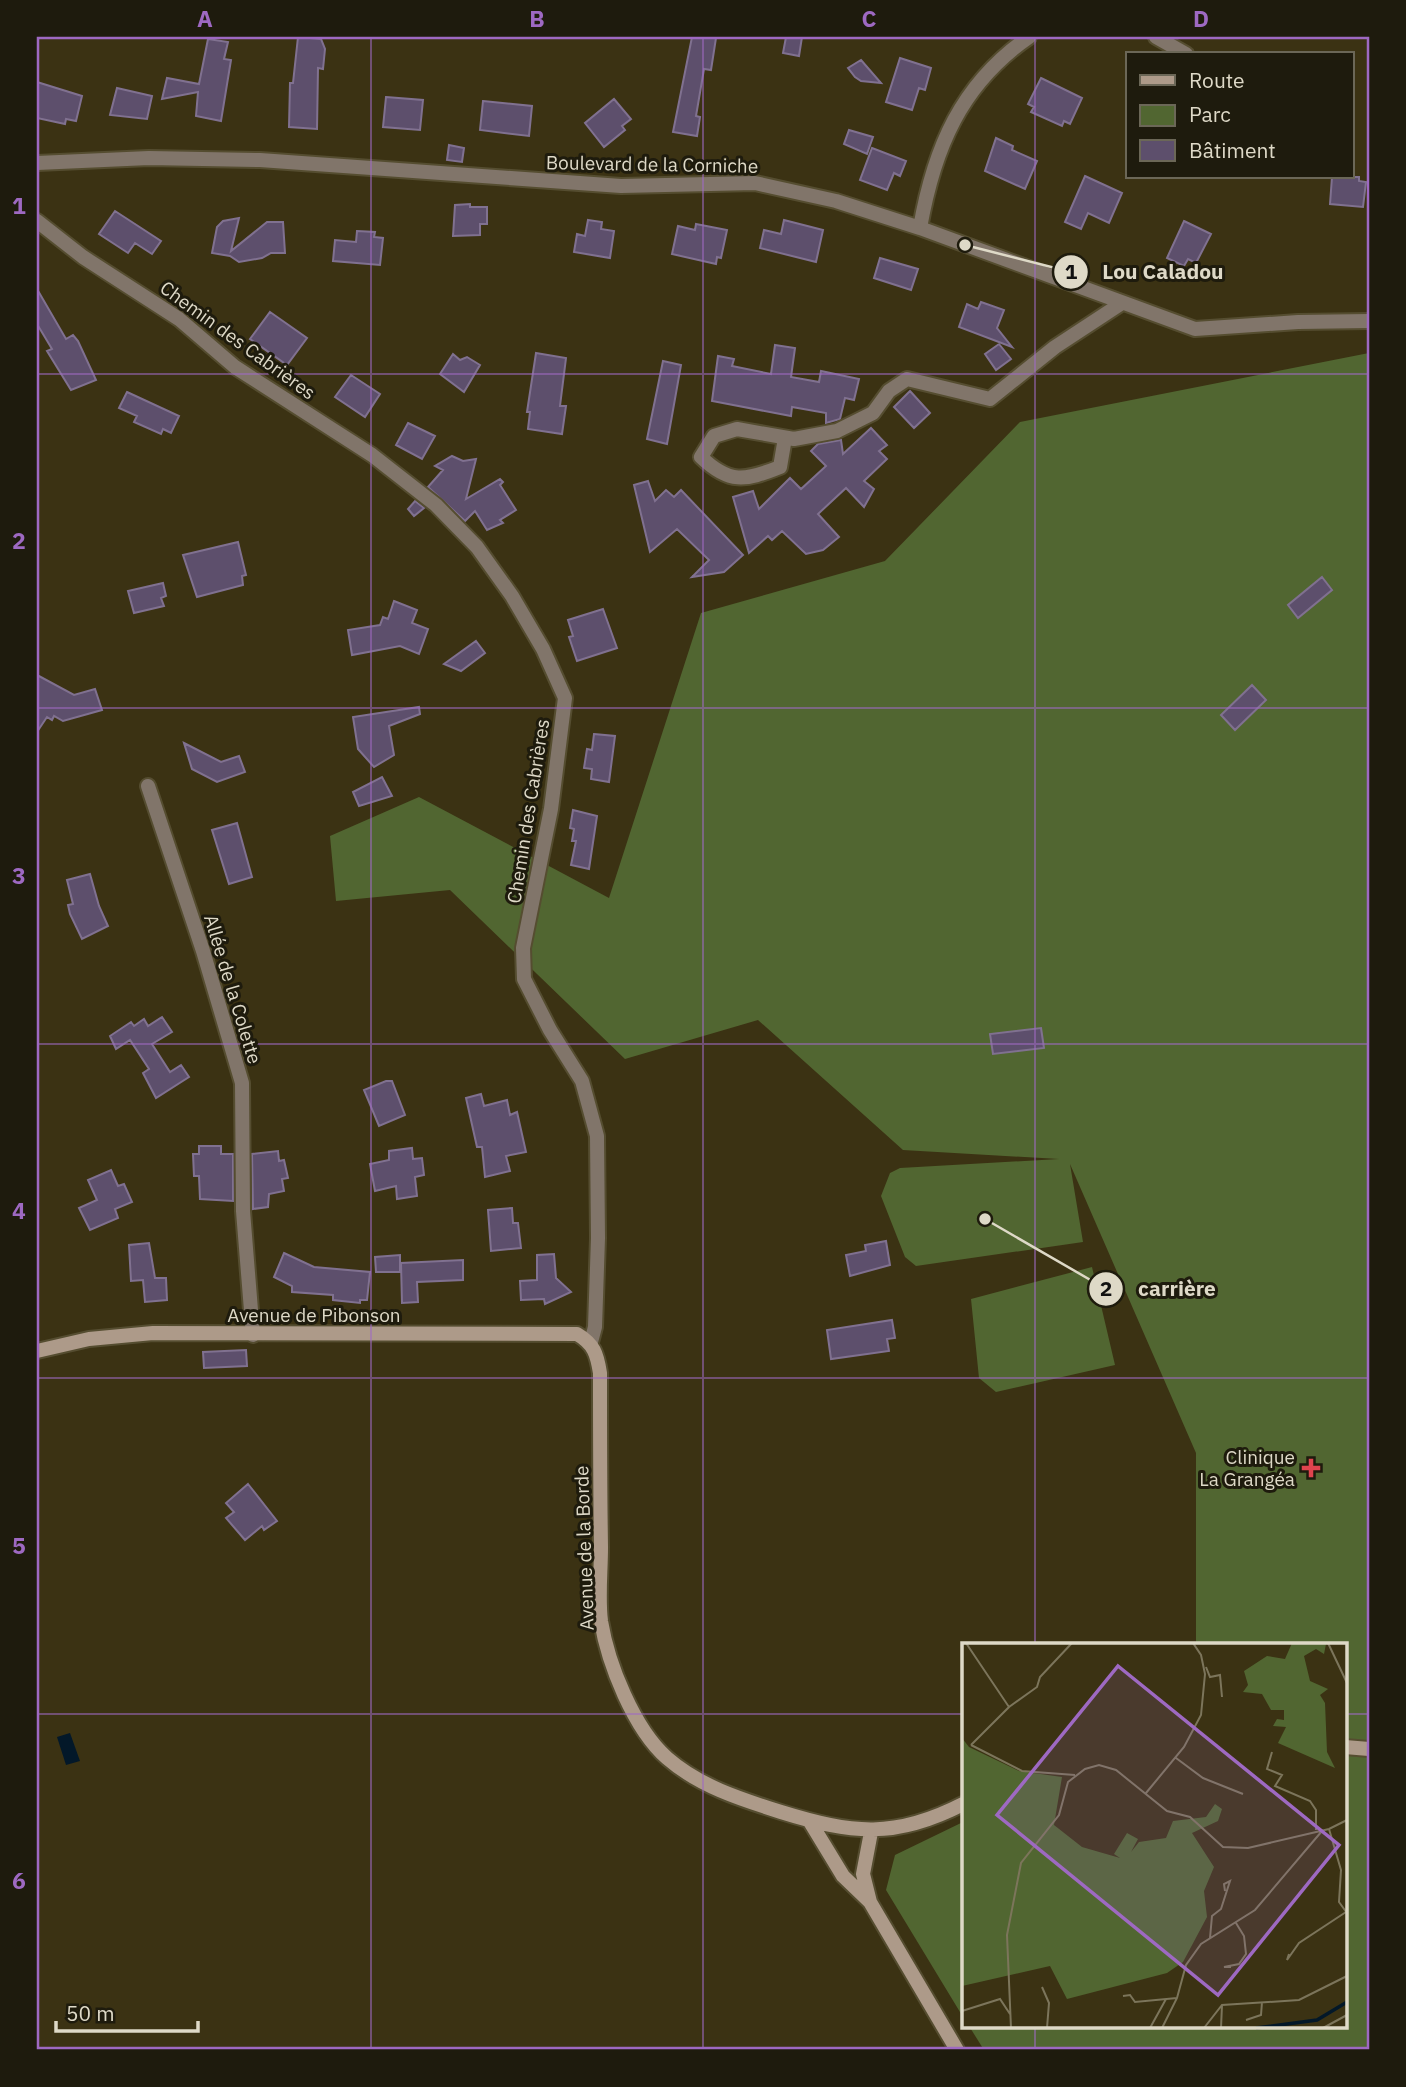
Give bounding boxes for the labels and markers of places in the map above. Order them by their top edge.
callout: Lou Caladou [1053,251,1237,293]
callout: carrière [1089,1268,1229,1310]
place label: Clinique La Grangéa [1199,1445,1295,1491]
marker: Clinique La Grangéa [1301,1458,1321,1478]

